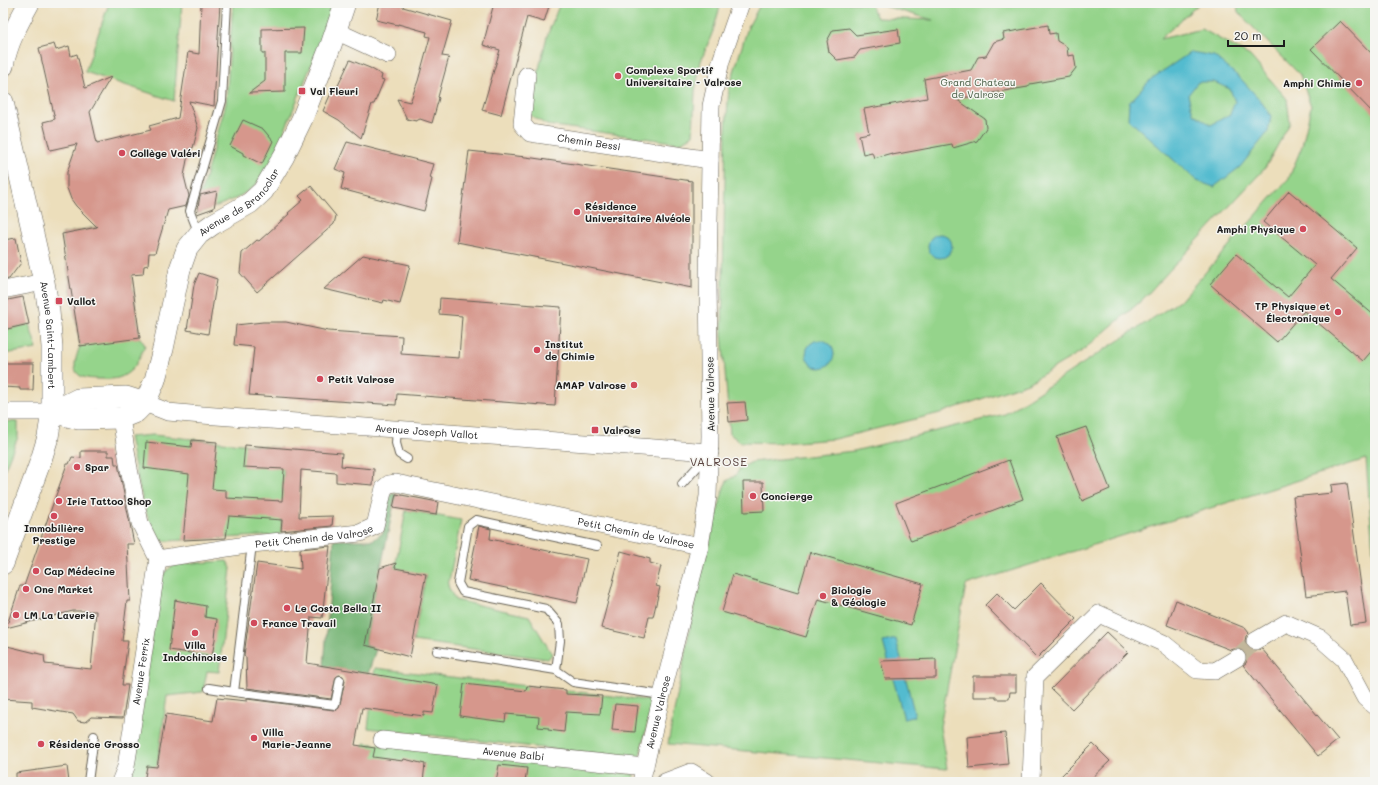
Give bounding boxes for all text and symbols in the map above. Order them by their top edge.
scale bar [1228,22,1284,48]
text: 20 m [1234,27,1262,43]
place label: Complexe Sportif Universitaire - Valrose [626,63,741,89]
marker: Complexe Sportif Universitaire - Valrose [613,71,623,81]
park label: Grand Chateau de Valrose [940,75,1016,101]
place label: Amphi Chimie [1283,76,1351,90]
marker: Amphi Chimie [1354,78,1364,88]
place label: Val Fleuri [310,84,358,98]
marker: Val Fleuri [297,86,307,96]
street label: Chemin Bessi [556,130,622,154]
place label: Collège Valéri [130,146,201,160]
marker: Collège Valéri [117,148,127,158]
street label: Avenue de Brancolar [196,165,282,239]
place label: Résidence Universitaire Alvéole [585,199,690,225]
marker: Résidence Universitaire Alvéole [572,207,582,217]
place label: Amphi Physique [1216,222,1295,236]
marker: Amphi Physique [1298,224,1308,234]
street label: Avenue Saint-Lambert [37,280,59,389]
place label: Vallot [67,294,96,308]
marker: Vallot [54,296,64,306]
place label: TP Physique et Électronique [1255,299,1331,325]
marker: TP Physique et Électronique [1333,307,1343,317]
place label: Institut de Chimie [545,337,595,363]
marker: Institut de Chimie [532,345,542,355]
street label: Avenue Valrose [702,356,718,432]
place label: Petit Valrose [328,372,394,386]
marker: Petit Valrose [315,374,325,384]
place label: AMAP Valrose [556,378,626,392]
marker: AMAP Valrose [629,380,639,390]
street label: Avenue Joseph Vallot [374,421,479,442]
place label: Valrose [603,423,641,437]
marker: Valrose [590,425,600,435]
district label: VALROSE [690,453,748,469]
place label: Spar [85,460,109,474]
marker: Spar [72,462,82,472]
place label: Concierge [761,489,813,503]
marker: Concierge [748,491,758,501]
place label: Irie Tattoo Shop [67,494,151,508]
marker: Irie Tattoo Shop [54,496,64,506]
marker: Immobilière Prestige [49,511,59,521]
street label: Petit Chemin de Valrose [576,514,696,552]
place label: Immobilière Prestige [24,521,84,547]
street label: Petit Chemin de Valrose [255,521,376,551]
place label: Cap Médecine [44,564,115,578]
marker: Cap Médecine [31,566,41,576]
place label: One Market [34,582,93,596]
place label: Biologie & Géologie [831,583,886,609]
marker: One Market [21,584,31,594]
marker: Biologie & Géologie [818,591,828,601]
place label: Le Costa Bella II [295,601,381,615]
marker: Le Costa Bella II [282,603,292,613]
place label: LM La Laverie [24,608,95,622]
marker: LM La Laverie [11,610,21,620]
place label: France Travail [262,616,336,630]
marker: France Travail [249,618,259,628]
marker: Villa Indochinoise [190,628,200,638]
street label: Avenue Ferrix [129,637,153,706]
place label: Villa Indochinoise [163,638,227,664]
street label: Avenue Valrose [642,674,674,750]
place label: Villa Marie-Jeanne [262,725,331,751]
marker: Villa Marie-Jeanne [249,733,259,743]
place label: Résidence Grosso [49,737,139,751]
marker: Résidence Grosso [36,739,46,749]
street label: Avenue Balbi [482,743,545,764]

